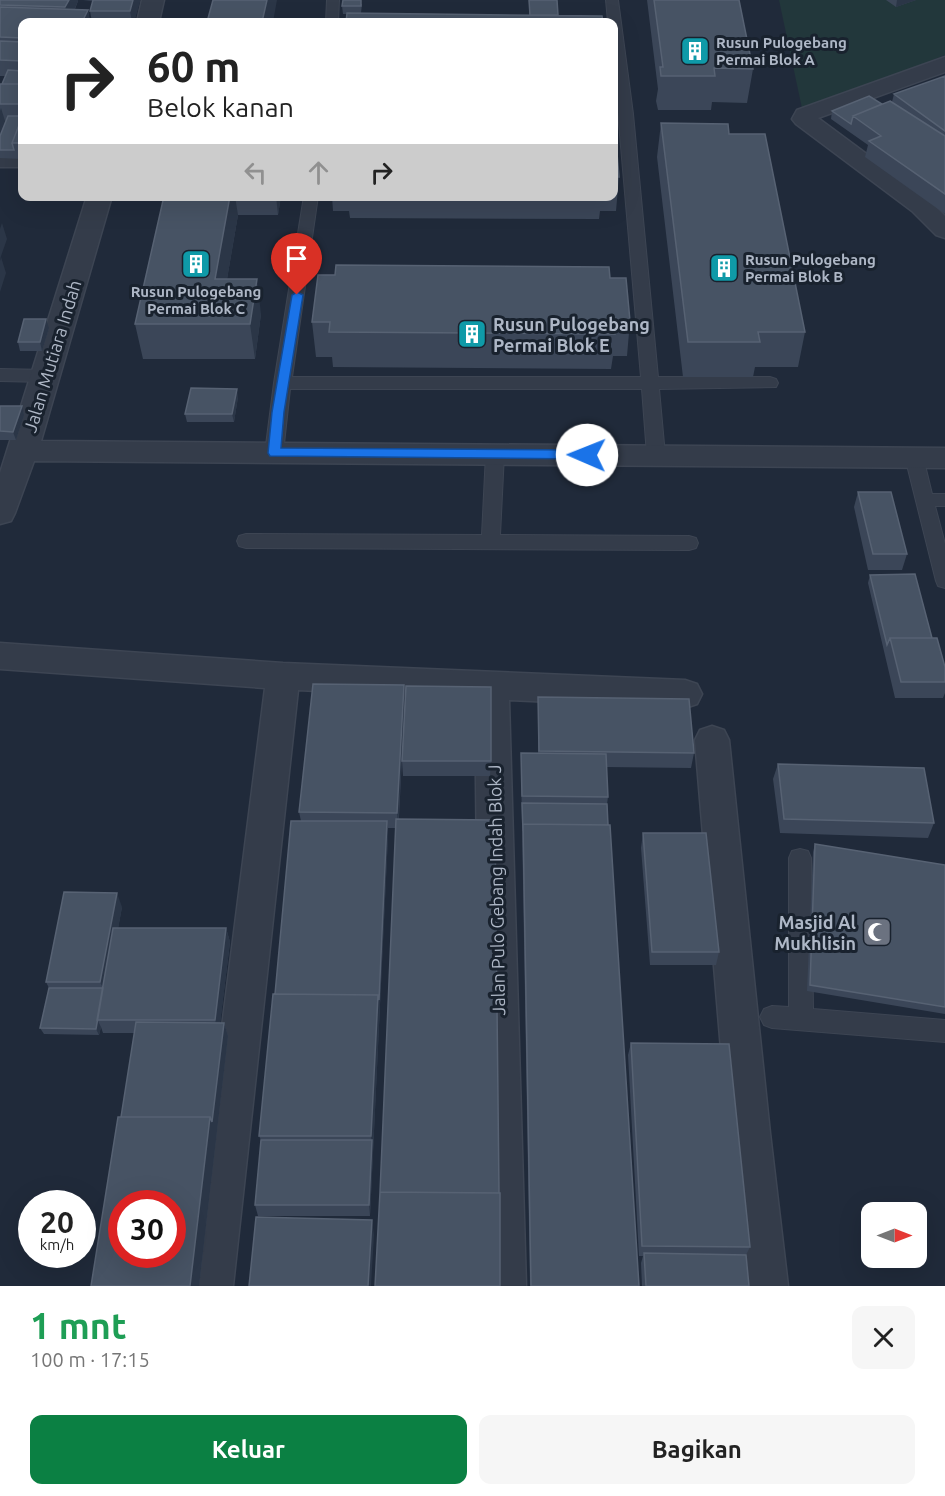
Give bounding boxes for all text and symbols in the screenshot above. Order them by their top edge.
place label: Rusun Pulogebang Permai Blok A [716,34,847,68]
building icon: Rusun Pulogebang Permai Blok A [679,35,711,67]
icon: right [48,42,126,120]
text: 60 m [147,43,241,90]
text: Belok kanan [147,92,294,122]
icon: left [239,156,272,189]
icon: ahead [302,156,335,189]
icon: right [365,156,398,189]
pin [271,233,322,295]
icon: arrive [280,242,313,275]
building icon: Rusun Pulogebang Permai Blok C [180,248,212,280]
place label: Rusun Pulogebang Permai Blok B [745,251,876,285]
building icon: Rusun Pulogebang Permai Blok B [708,252,740,284]
street label: Jalan Mutiara Indah [19,277,85,435]
place label: Rusun Pulogebang Permai Blok C [131,283,261,317]
place label: Rusun Pulogebang Permai Blok E [493,314,650,355]
building icon: Rusun Pulogebang Permai Blok E [456,318,488,350]
position arrow [555,423,619,487]
street label: Jalan Pulo Gebang Indah Blok J [484,764,508,1016]
place label: Masjid Al Mukhlisin [774,912,857,953]
mosque icon: Masjid Al Mukhlisin [861,916,893,948]
speed limit sign: 30 [108,1190,186,1268]
north arrow [861,1202,927,1268]
map controls [861,1202,927,1268]
text: 20 [40,1205,74,1239]
text: km/h [40,1236,74,1253]
text: 1 mnt [30,1305,126,1346]
button: close [852,1306,915,1369]
text: 100 m · 17:15 [30,1348,150,1371]
button: Keluar [30,1415,467,1484]
button: Bagikan [479,1415,915,1484]

